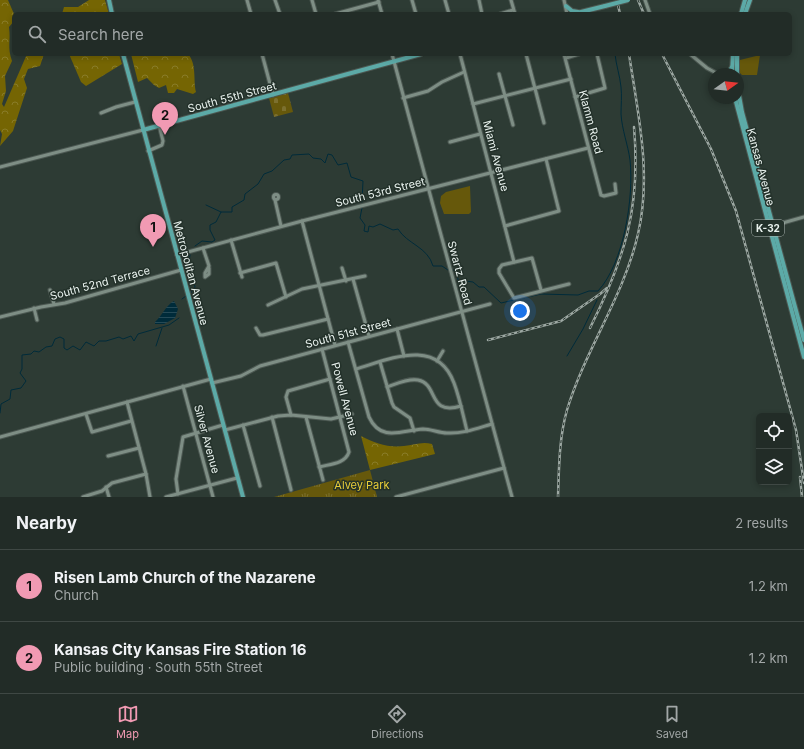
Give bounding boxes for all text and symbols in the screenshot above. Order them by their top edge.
search box [12,12,792,56]
icon: search [26,23,48,45]
text: Search here [58,25,144,44]
north arrow [708,68,744,104]
street label: South 55th Street [186,78,278,116]
street label: Klamm Road [576,89,606,155]
pin: 2 [152,102,178,135]
street label: Miami Avenue [480,119,512,193]
street label: Kansas Avenue [744,127,778,207]
street label: South 53rd Street [334,174,427,210]
pin: 1 [140,214,166,247]
street label: Metropolitan Avenue [170,219,212,327]
road number: K-32 [752,220,784,236]
street label: Swartz Road [445,239,475,307]
street label: South 52nd Terrace [48,263,152,303]
your location [510,301,530,321]
street label: South 51st Street [304,315,393,351]
street label: Powell Avenue [328,361,362,437]
street label: Silver Avenue [191,403,223,475]
map controls [756,413,792,485]
button: locate [756,413,792,449]
button: layers [756,449,792,485]
park label: Alvey Park [334,478,390,492]
text: Nearby [16,513,77,533]
text: 2 results [735,515,788,531]
text: Risen Lamb Church of the Nazarene [54,568,316,587]
text: 1 [26,578,32,594]
text: 1.2 km [749,578,788,594]
text: Church [54,587,99,603]
text: Kansas City Kansas Fire Station 16 [54,640,306,659]
text: 2 [25,650,33,666]
text: 1.2 km [749,650,788,666]
text: Public building · South 55th Street [54,659,263,675]
tab: Map [116,703,139,741]
tab: Directions [371,703,424,741]
tab: Saved [656,703,688,741]

